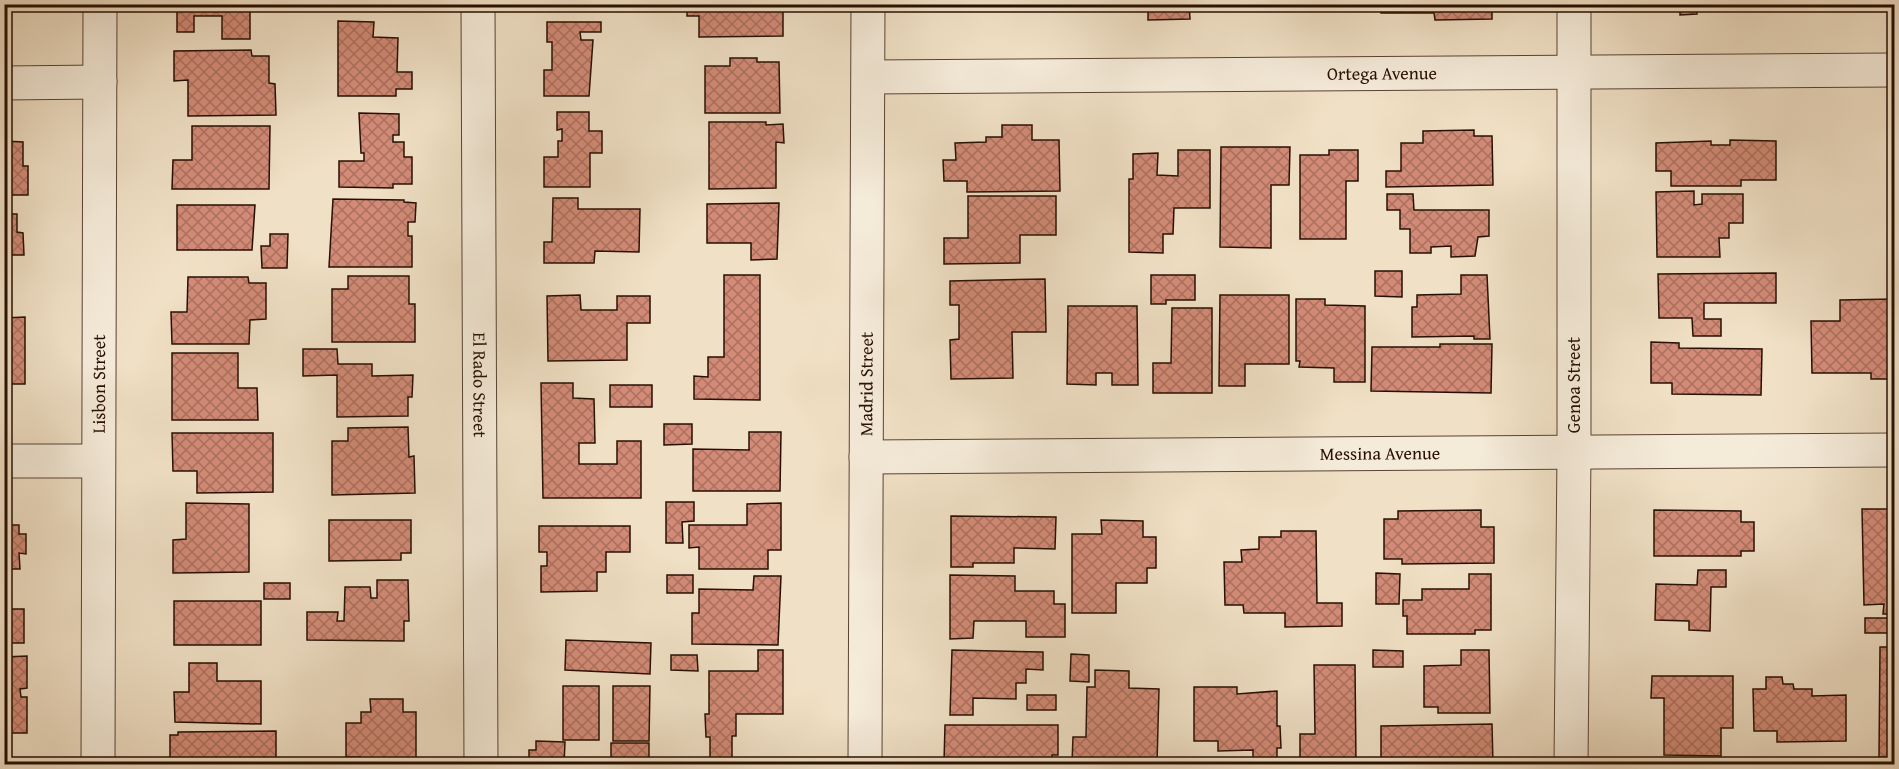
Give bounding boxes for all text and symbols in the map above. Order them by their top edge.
street label: Ortega Avenue [1327,59,1437,87]
street label: Madrid Street [852,331,880,436]
street label: El Rado Street [466,332,494,438]
street label: Lisbon Street [85,334,112,434]
street label: Genoa Street [1560,336,1587,433]
street label: Messina Avenue [1320,439,1440,467]

